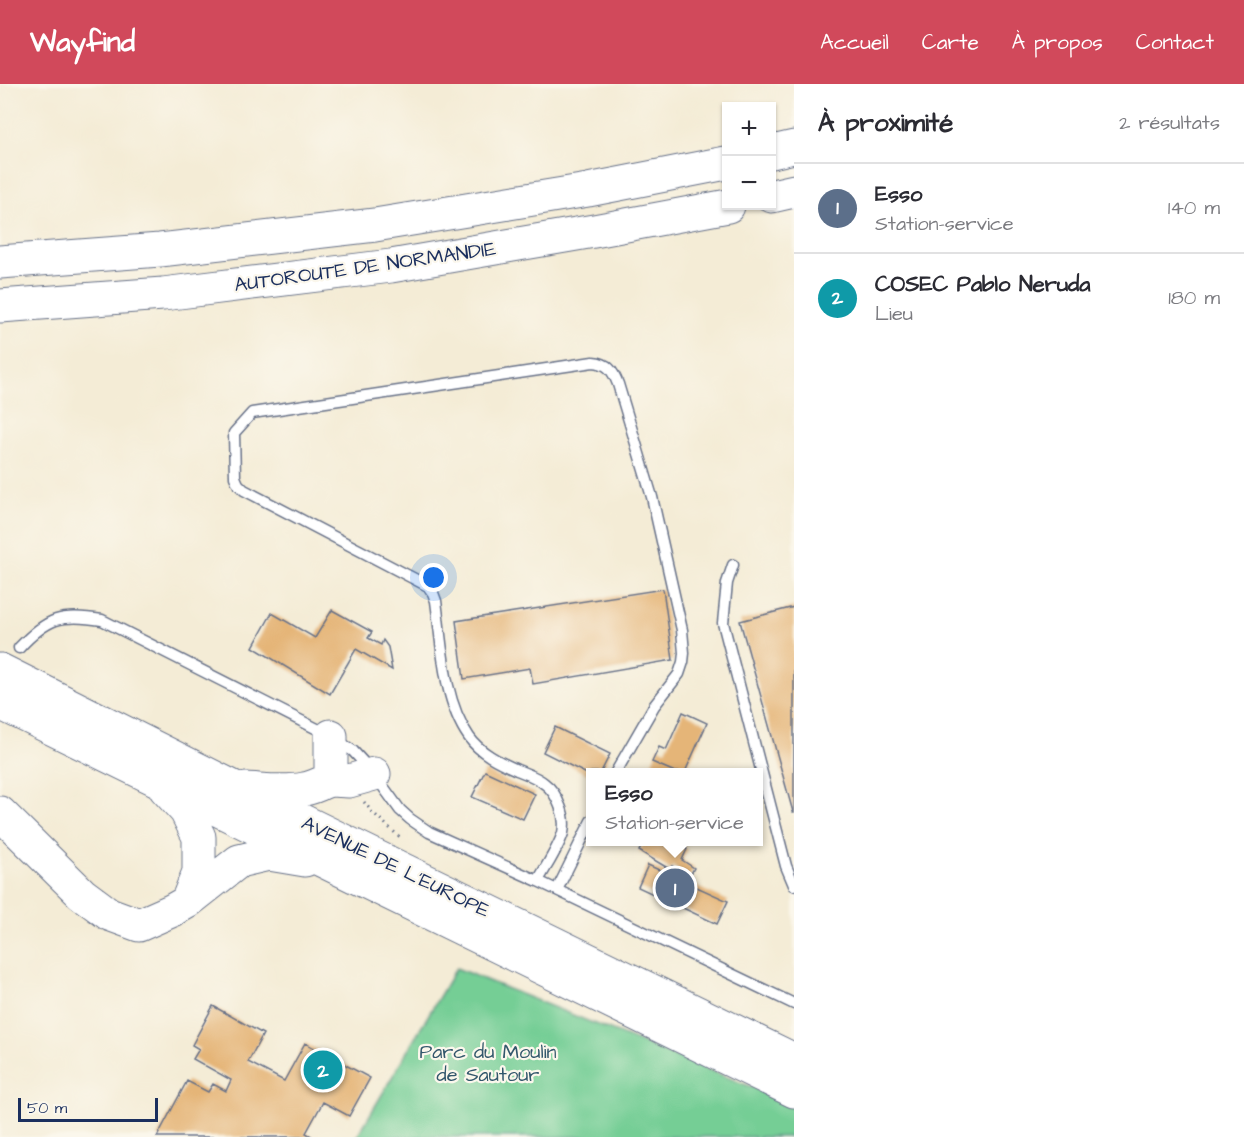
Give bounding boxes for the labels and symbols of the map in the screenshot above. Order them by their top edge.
street label: AUTOROUTE DE NORMANDIE [233,235,498,299]
your location [419,563,448,592]
street label: AVENUE DE L'EUROPE [297,809,494,925]
pin: 1 [656,866,694,910]
park label: Parc du Moulin de Sautour [419,1038,557,1089]
pin: 2 [304,1048,342,1092]
scale bar [18,1095,158,1122]

